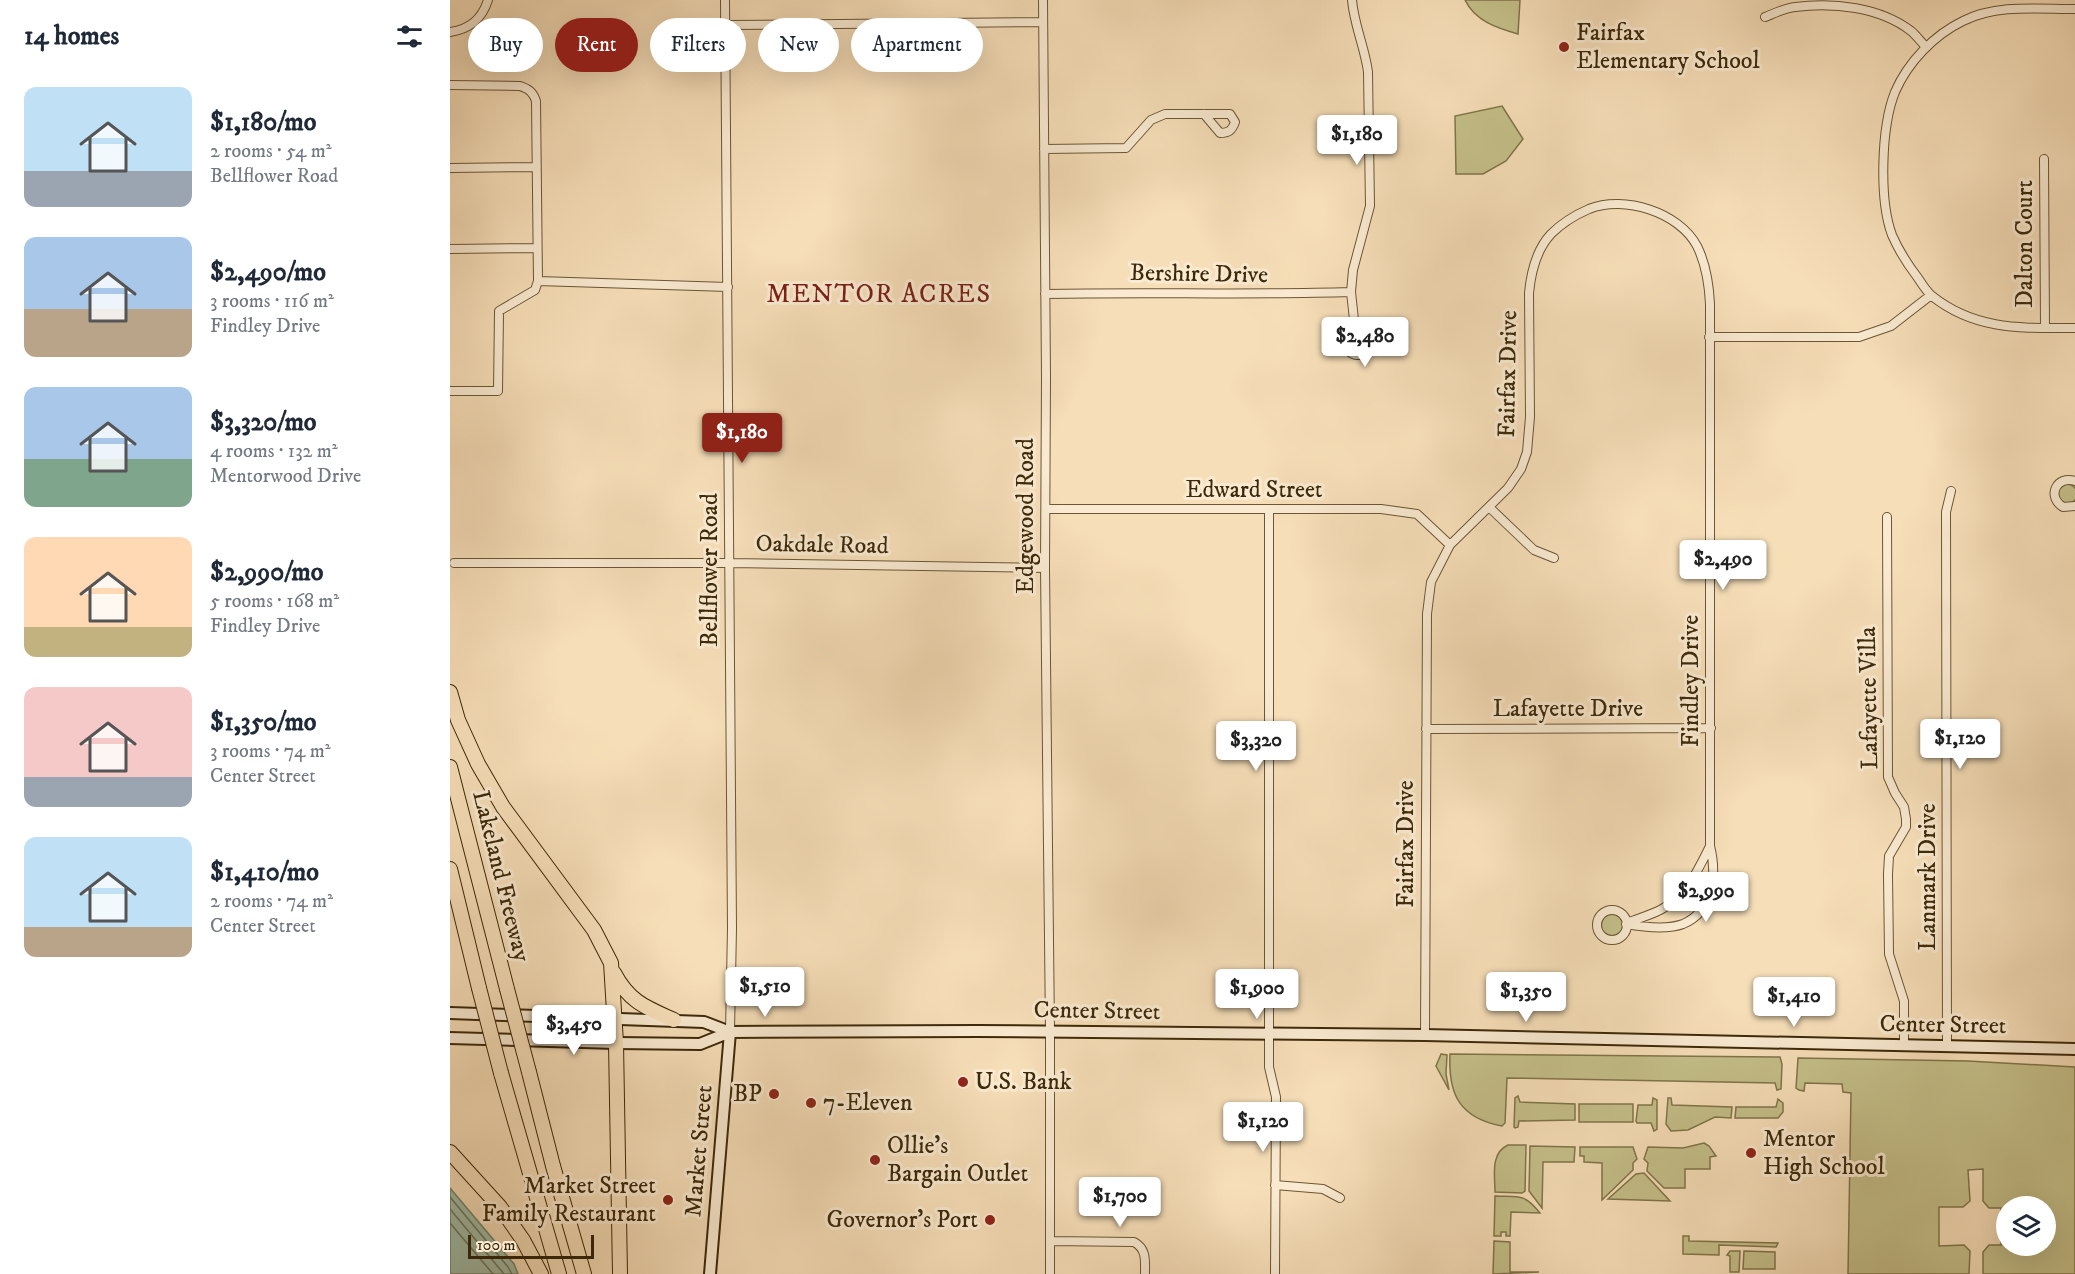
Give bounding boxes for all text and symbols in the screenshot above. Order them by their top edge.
chip: Buy [468,18,543,72]
chip: Rent [555,18,638,72]
chip: Filters [650,18,746,72]
chip: New [758,18,839,72]
chip: Apartment [851,18,983,72]
place label: Fairfax Elementary School [1576,18,1760,76]
text: 14 homes [24,20,119,53]
icon: filters [393,20,426,53]
marker: Fairfax Elementary School [1557,40,1571,54]
text: $1,180/mo [210,106,316,139]
icon: home [72,111,144,183]
pin: $1,180 [1308,115,1406,166]
text: $1,180 [1331,122,1383,147]
text: 2 rooms · 54 m² [210,139,332,164]
text: Bellflower Road [210,164,338,189]
street label: Dalton Court [2010,180,2040,308]
text: $2,490/mo [210,256,326,289]
street label: Bershire Drive [1130,258,1268,290]
icon: home [72,261,144,333]
district label: MENTOR ACRES [766,278,992,311]
text: 3 rooms · 116 m² [210,289,334,314]
street label: Fairfax Drive [1492,310,1524,438]
text: Findley Drive [210,314,320,339]
pin: $2,480 [1316,317,1414,368]
text: $2,480 [1335,324,1395,349]
text: $3,320/mo [210,406,317,439]
icon: home [72,411,144,483]
pin: $1,180 [693,413,791,464]
text: $1,180 [716,420,768,445]
street label: Edgewood Road [1011,438,1041,594]
text: 4 rooms · 132 m² [210,439,338,464]
text: Mentorwood Drive [210,464,361,489]
street label: Edward Street [1185,475,1323,505]
street label: Bellflower Road [695,493,725,647]
street label: Oakdale Road [755,529,889,561]
pin: $2,490 [1674,540,1772,591]
text: $2,490 [1694,547,1752,572]
text: $2,990/mo [210,556,323,589]
icon: home [72,561,144,633]
text: 5 rooms · 168 m² [210,589,339,614]
text: Findley Drive [210,614,320,639]
street label: Findley Drive [1676,615,1706,747]
street label: Lafayette Villa [1853,626,1885,770]
street label: Lafayette Drive [1493,694,1643,724]
text: $1,350/mo [210,706,317,739]
icon: home [72,711,144,783]
pin: $1,120 [1911,719,2009,770]
pin: $3,320 [1207,721,1305,772]
text: $1,120 [1934,726,1986,751]
text: $3,320 [1230,728,1282,753]
text: 3 rooms · 74 m² [210,739,331,764]
text: Center Street [210,764,316,789]
street label: Fairfax Drive [1391,780,1421,908]
street label: Lakeland Freeway [465,787,537,965]
street label: Lanmark Drive [1913,803,1943,951]
text: $1,410/mo [210,856,319,889]
icon: home [72,861,144,933]
pin: $2,990 [1657,872,1755,923]
text: $2,990 [1677,879,1735,904]
text: 2 rooms · 74 m² [210,889,333,914]
text: Center Street [210,914,316,939]
pin: $1,510 [716,967,814,1018]
pin: $1,900 [1208,969,1306,1020]
pin: $1,350 [1477,972,1575,1023]
text: $1,510 [739,974,791,999]
text: $1,900 [1229,976,1285,1001]
pin: $1,410 [1745,977,1843,1028]
text: $1,350 [1500,979,1552,1004]
text: $1,410 [1767,984,1821,1009]
street label: Center Street [1033,995,1161,1027]
pin: $3,450 [525,1005,623,1056]
street label: Center Street [1879,1009,2007,1041]
text: $3,450 [546,1012,602,1037]
place label: U.S. Bank [975,1067,1072,1097]
marker: U.S. Bank [956,1075,970,1089]
place label: BP [733,1079,762,1109]
street label: Market Street [678,1084,720,1218]
marker: BP [767,1087,781,1101]
place label: 7-Eleven [823,1088,913,1118]
marker: 7-Eleven [804,1096,818,1110]
pin: $1,120 [1214,1102,1312,1153]
text: $1,120 [1237,1109,1289,1134]
place label: Mentor High School [1763,1124,1885,1182]
place label: Ollie's Bargain Outlet [887,1131,1028,1189]
marker: Mentor High School [1744,1146,1758,1160]
marker: Ollie's Bargain Outlet [868,1153,882,1167]
place label: Market Street Family Restaurant [482,1171,656,1229]
pin: $1,700 [1071,1177,1169,1228]
text: $1,700 [1093,1184,1147,1209]
marker: Market Street Family Restaurant [661,1193,675,1207]
map controls [1996,1196,2056,1256]
button: layers [1996,1196,2056,1256]
place label: Governor's Port [827,1205,978,1235]
marker: Governor's Port [983,1213,997,1227]
scale bar [468,1232,594,1260]
text: 100 m [477,1235,516,1255]

